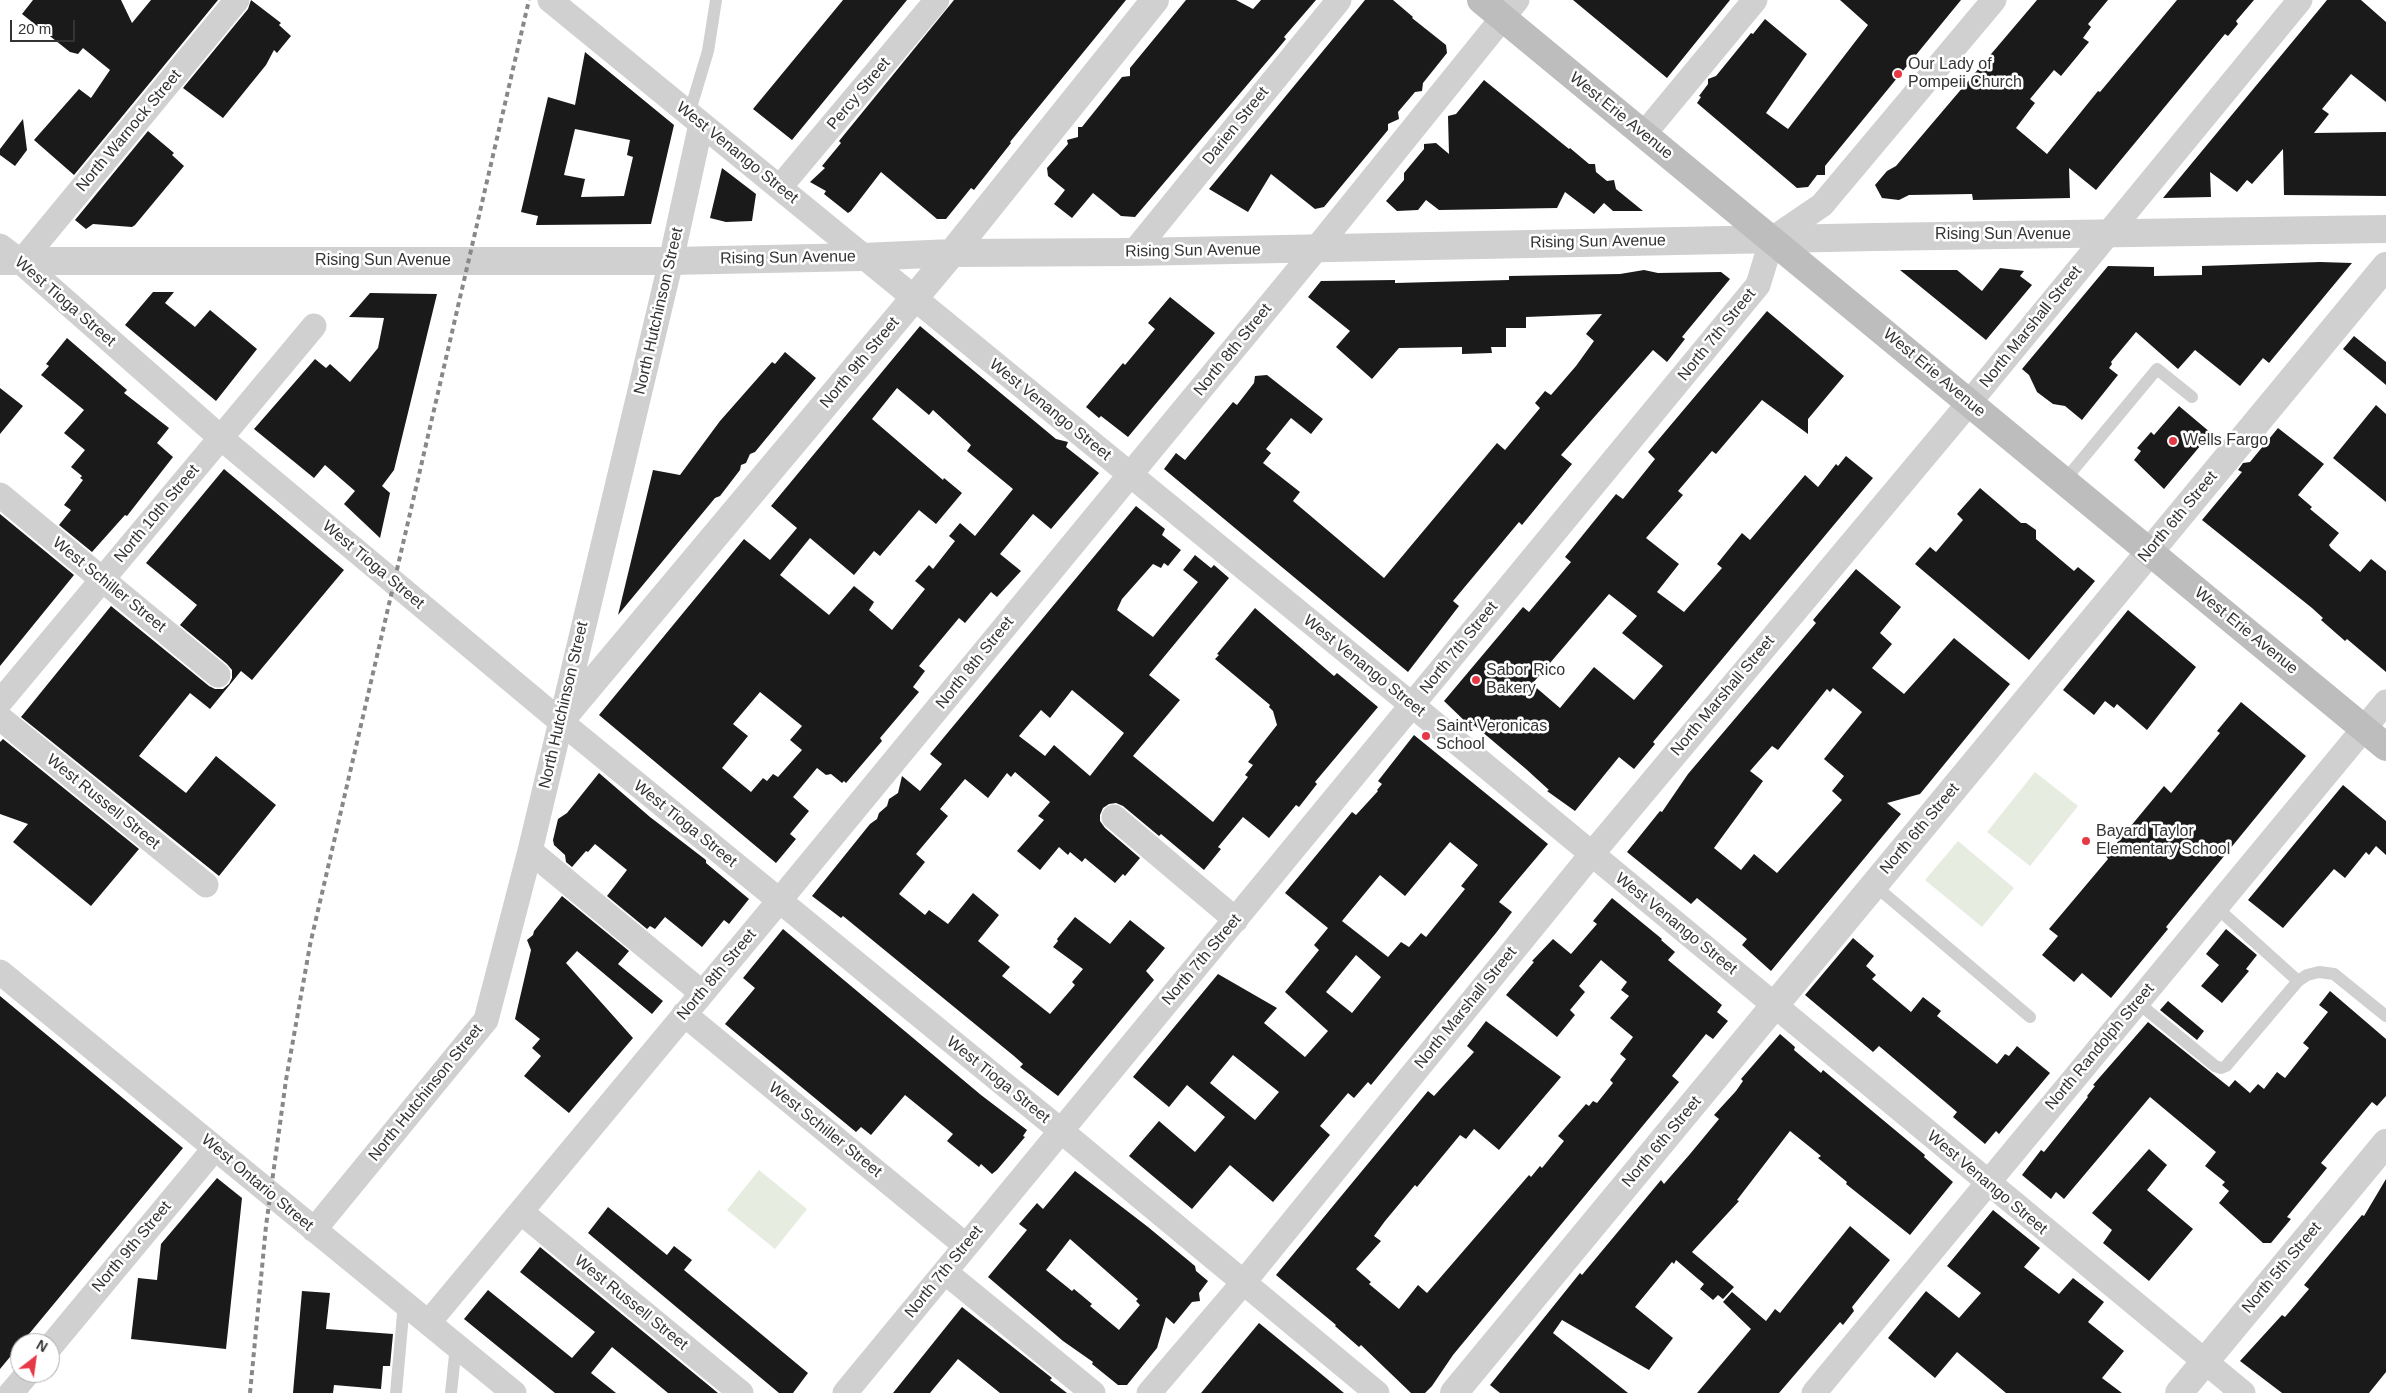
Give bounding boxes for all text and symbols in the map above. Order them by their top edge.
scale bar [12,10,78,42]
text: 20 m [18,20,51,37]
street label: Percy Street [823,54,895,134]
place label: Our Lady of Pompeii Church [1908,55,2022,93]
street label: North Warnock Street [72,66,186,196]
street label: West Erie Avenue [1565,68,1677,164]
marker: Our Lady of Pompeii Church [1892,68,1904,80]
street label: Darien Street [1199,83,1273,169]
street label: West Venango Street [672,98,802,208]
street label: Rising Sun Avenue [1935,225,2071,245]
street label: North Hutchinson Street [630,226,688,396]
street label: Rising Sun Avenue [1530,231,1666,253]
street label: Rising Sun Avenue [1125,240,1261,262]
street label: Rising Sun Avenue [720,247,856,269]
street label: Rising Sun Avenue [315,251,451,271]
street label: West Tioga Street [11,253,119,351]
street label: North Marshall Street [1976,262,2086,392]
street label: North 7th Street [1674,285,1760,385]
street label: North 8th Street [1190,300,1276,400]
street label: North 9th Street [816,314,904,412]
street label: West Erie Avenue [1879,325,1989,421]
street label: West Venango Street [985,355,1115,465]
place label: Wells Fargo [2183,431,2268,451]
marker: Wells Fargo [2167,435,2179,447]
street label: North 10th Street [110,461,204,567]
street label: North 6th Street [2134,468,2222,566]
street label: West Tioga Street [318,517,428,613]
street label: West Schiller Street [48,533,170,637]
street label: West Erie Avenue [2190,583,2302,679]
street label: North 7th Street [1416,598,1502,698]
street label: West Venango Street [1299,611,1429,721]
street label: North 8th Street [932,613,1018,713]
street label: North Hutchinson Street [535,620,593,790]
street label: North Marshall Street [1667,632,1779,760]
place label: Sabor Rico Bakery [1486,661,1565,699]
marker: Sabor Rico Bakery [1470,674,1482,686]
place label: Saint Veronicas School [1436,717,1547,755]
marker: Saint Veronicas School [1420,730,1432,742]
street label: West Russell Street [42,750,164,854]
street label: West Tioga Street [630,777,740,871]
street label: North 6th Street [1876,780,1964,878]
place label: Bayard Taylor Elementary School [2096,822,2230,860]
marker: Bayard Taylor Elementary School [2080,835,2092,847]
street label: West Venango Street [1611,869,1741,979]
street label: North 7th Street [1158,911,1246,1009]
street label: North 8th Street [673,926,761,1024]
street label: North Marshall Street [1411,943,1521,1073]
street label: North Randolph Street [2041,980,2159,1114]
street label: North Hutchinson Street [365,1021,487,1165]
street label: West Tioga Street [943,1033,1053,1127]
street label: West Schiller Street [764,1078,886,1182]
street label: North 6th Street [1618,1093,1706,1191]
street label: West Venango Street [1923,1127,2051,1239]
street label: West Ontario Street [197,1131,317,1235]
street label: North 9th Street [88,1198,176,1296]
street label: North 5th Street [2238,1219,2326,1317]
street label: North 7th Street [901,1222,987,1322]
street label: West Russell Street [570,1251,692,1355]
north arrow [10,1333,60,1383]
text: N [34,1336,50,1355]

